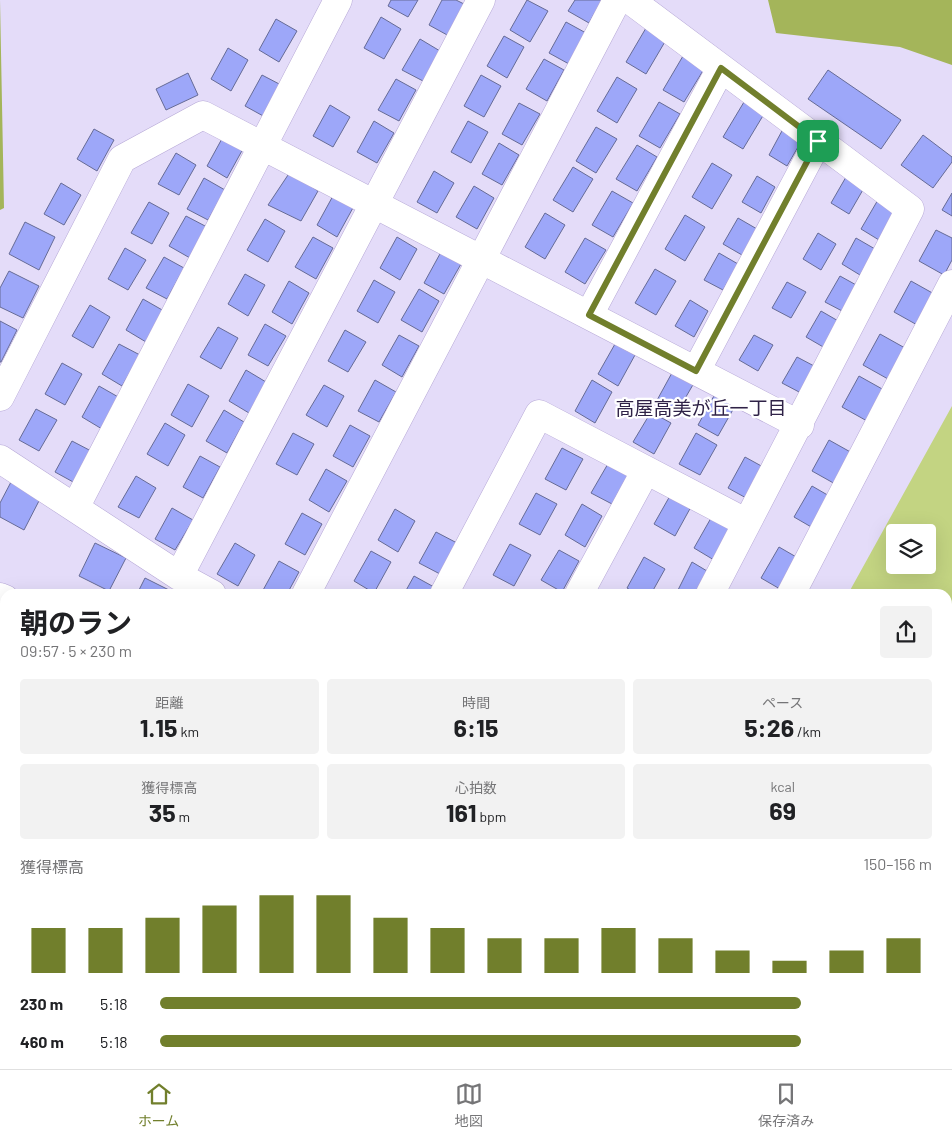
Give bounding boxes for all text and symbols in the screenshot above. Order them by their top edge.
pin [797,120,839,162]
icon: arrive [804,127,832,155]
district label: 高屋高美が丘一丁目 [615,396,787,419]
map controls [886,524,936,574]
button: layers [886,524,936,574]
text: 朝のラン [20,605,132,639]
button: share [880,606,932,658]
text: 09:57 · 5 × 230 m [20,641,132,660]
text: 距離 [155,694,183,711]
text: 時間 [462,694,490,711]
text: ペース [762,694,803,711]
text: 1.15 [140,712,178,742]
text: 6:15 [454,712,498,742]
text: 5:26 [744,712,794,742]
text: km [178,723,199,740]
text: /km [794,723,821,740]
text: kcal [770,778,795,795]
text: 獲得標高 [141,779,197,796]
text: 心拍数 [455,779,497,796]
text: 69 [769,795,796,825]
text: 35 [149,797,176,827]
text: 161 [446,797,477,827]
text: m [176,808,190,825]
text: bpm [477,808,506,825]
text: 150–156 m [863,854,932,873]
text: 獲得標高 [20,857,84,876]
text: 230 m [20,994,63,1013]
text: 5:18 [100,994,128,1013]
text: 460 m [20,1032,64,1051]
text: 5:18 [100,1032,128,1051]
tab: ホーム [138,1080,179,1130]
tab: 地図 [455,1080,483,1130]
tab: 保存済み [758,1080,814,1130]

